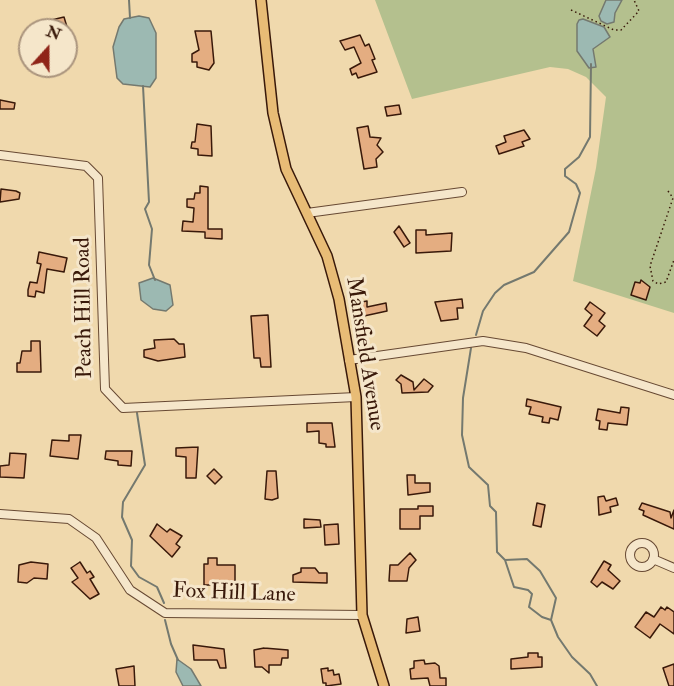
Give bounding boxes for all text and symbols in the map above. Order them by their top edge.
north arrow [18,18,78,78]
text: N [43,21,64,45]
street label: Peach Hill Road [71,237,99,379]
street label: Mansfield Avenue [339,275,389,433]
street label: Fox Hill Lane [172,579,296,609]

